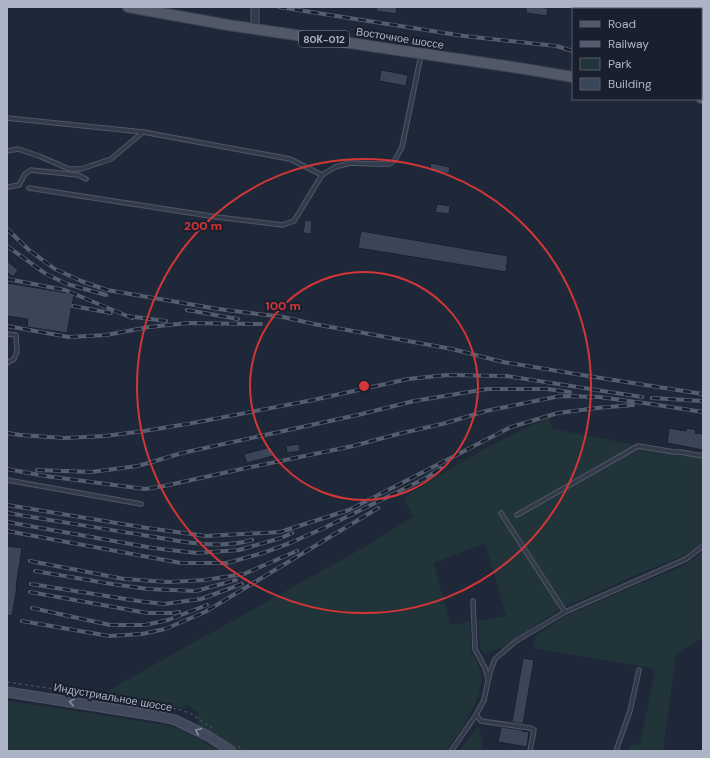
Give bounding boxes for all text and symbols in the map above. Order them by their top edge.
legend [572,8,702,100]
text: Road [608,16,636,32]
street label: Восточное шоссе [355,24,445,52]
road number: 80К-012 [299,31,349,47]
text: Railway [608,36,649,52]
text: Park [608,56,632,72]
text: Building [608,76,652,92]
text: 200 m [184,218,222,234]
text: 100 m [265,298,301,314]
centre of rings [357,379,371,393]
street label: Индустриальное шоссе [53,680,173,714]
one-way arrow [69,698,75,707]
one-way arrow [195,728,202,736]

